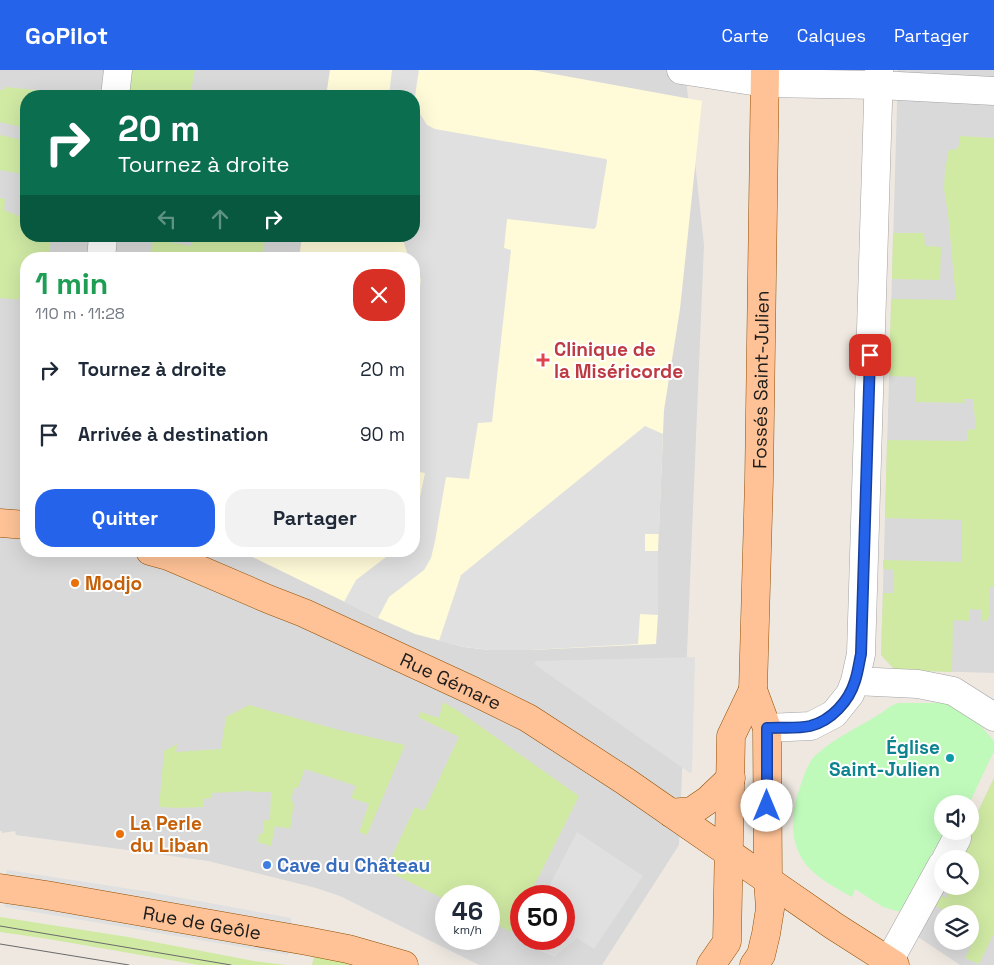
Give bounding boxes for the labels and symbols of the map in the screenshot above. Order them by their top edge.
street label: Fossés Saint-Julien [747,290,774,469]
pin [849,334,891,376]
place label: Clinique de la Miséricorde [554,337,683,384]
marker: Clinique de la Miséricorde [536,353,550,367]
place label: Modjo [85,571,142,596]
marker: Modjo [69,577,81,589]
street label: Rue Gémare [396,647,506,716]
place label: Église Saint-Julien [829,735,940,782]
marker: Église Saint-Julien [944,752,956,764]
position arrow [740,779,792,831]
place label: La Perle du Liban [130,811,209,858]
marker: La Perle du Liban [114,828,126,840]
place label: Cave du Château [277,853,430,878]
marker: Cave du Château [261,859,273,871]
speed limit sign: 50 [510,885,575,950]
street label: Rue de Geôle [141,900,263,945]

